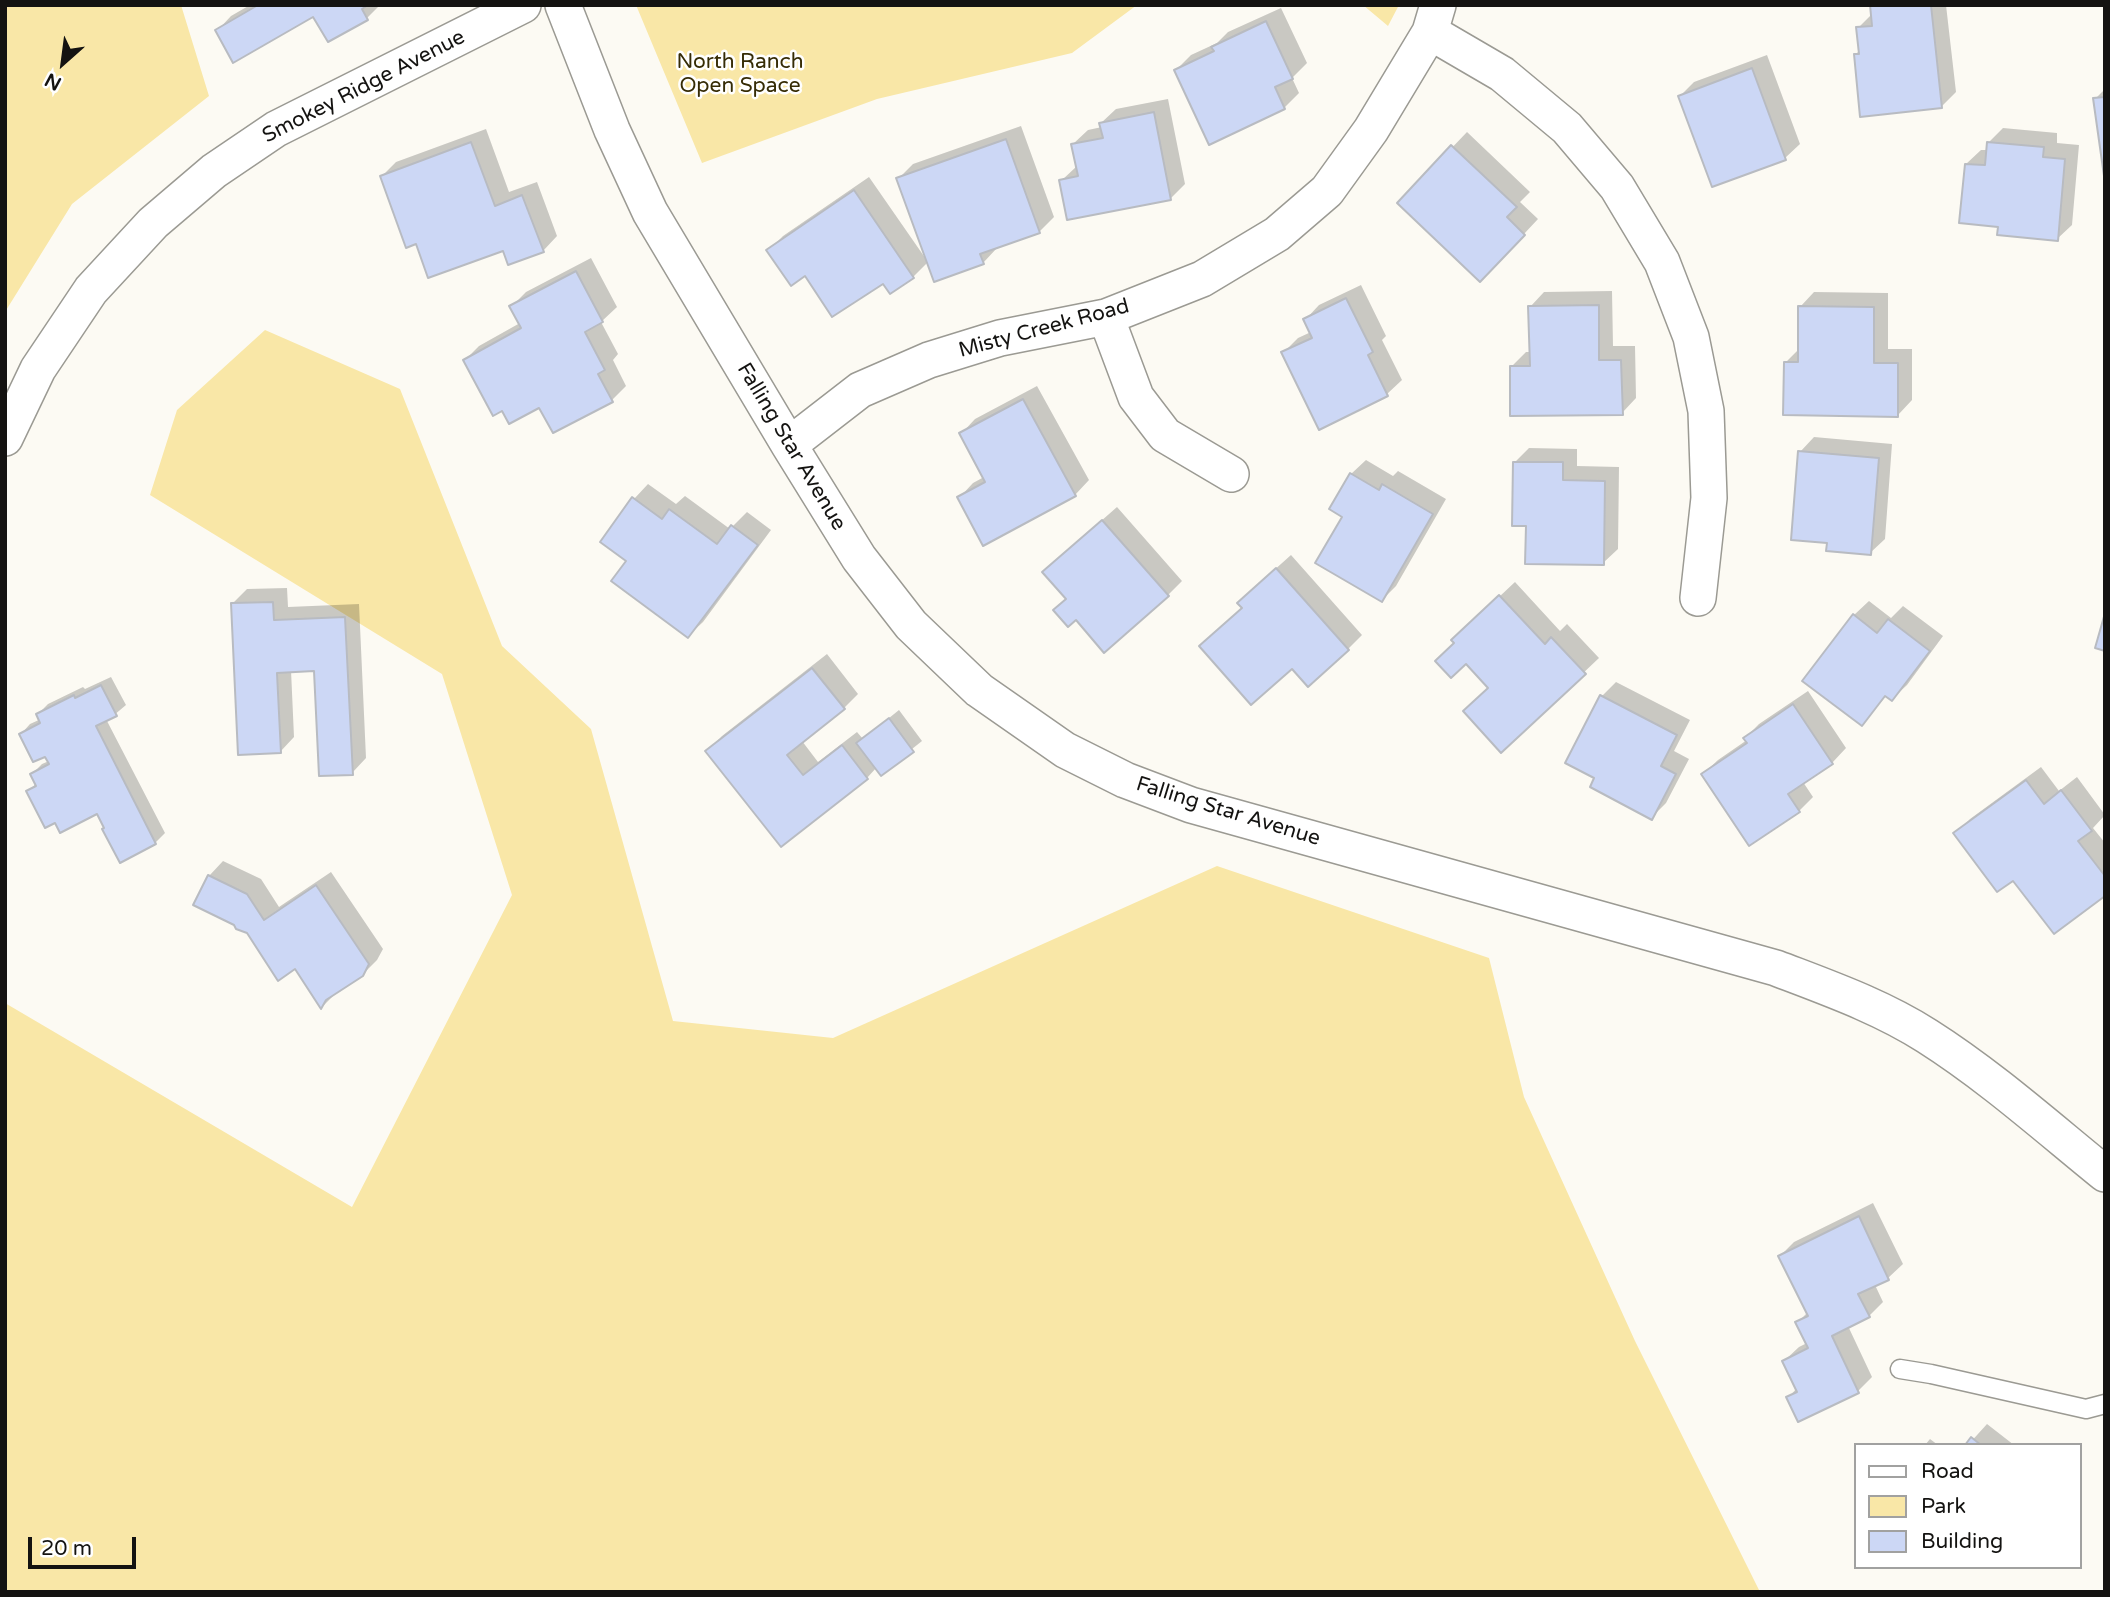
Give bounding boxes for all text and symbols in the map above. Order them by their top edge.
street label: Smokey Ridge Avenue [259,25,469,149]
north arrow [28,28,98,98]
park label: North Ranch Open Space [676,49,804,99]
text: N [41,68,65,95]
street label: Misty Creek Road [956,294,1132,364]
street label: Falling Star Avenue [731,359,851,535]
street label: Falling Star Avenue [1133,772,1323,852]
legend [1854,1443,2082,1569]
text: Road [1921,1459,1974,1484]
text: Park [1921,1494,1966,1519]
scale bar [32,1524,140,1568]
text: Building [1921,1529,2003,1554]
text: 20 m [41,1536,92,1561]

